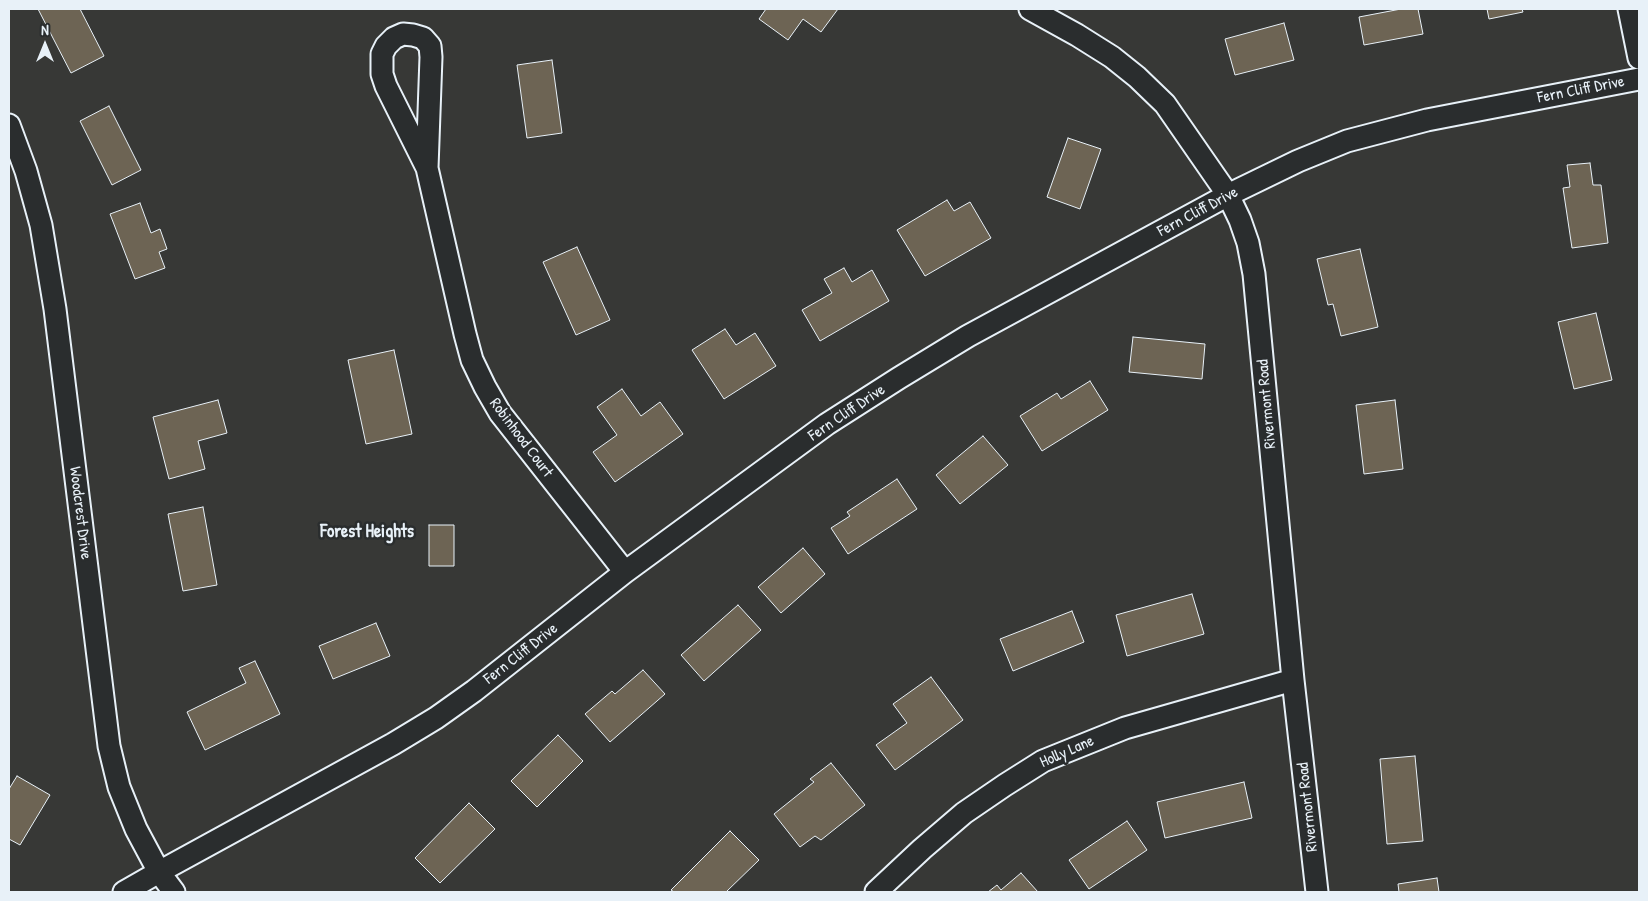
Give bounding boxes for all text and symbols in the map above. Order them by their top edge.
north arrow [20,20,70,70]
text: N [41,20,49,39]
street label: Fern Cliff Drive [1536,72,1626,108]
street label: Fern Cliff Drive [1155,183,1241,241]
street label: Rivermont Road [1254,358,1280,450]
street label: Fern Cliff Drive [805,380,889,446]
street label: Robinhood Court [485,395,557,481]
street label: Woodcrest Drive [65,466,95,560]
district label: Forest Heights [320,521,414,543]
street label: Fern Cliff Drive [480,619,562,689]
street label: Holly Lane [1037,732,1097,772]
street label: Rivermont Road [1294,761,1322,853]

